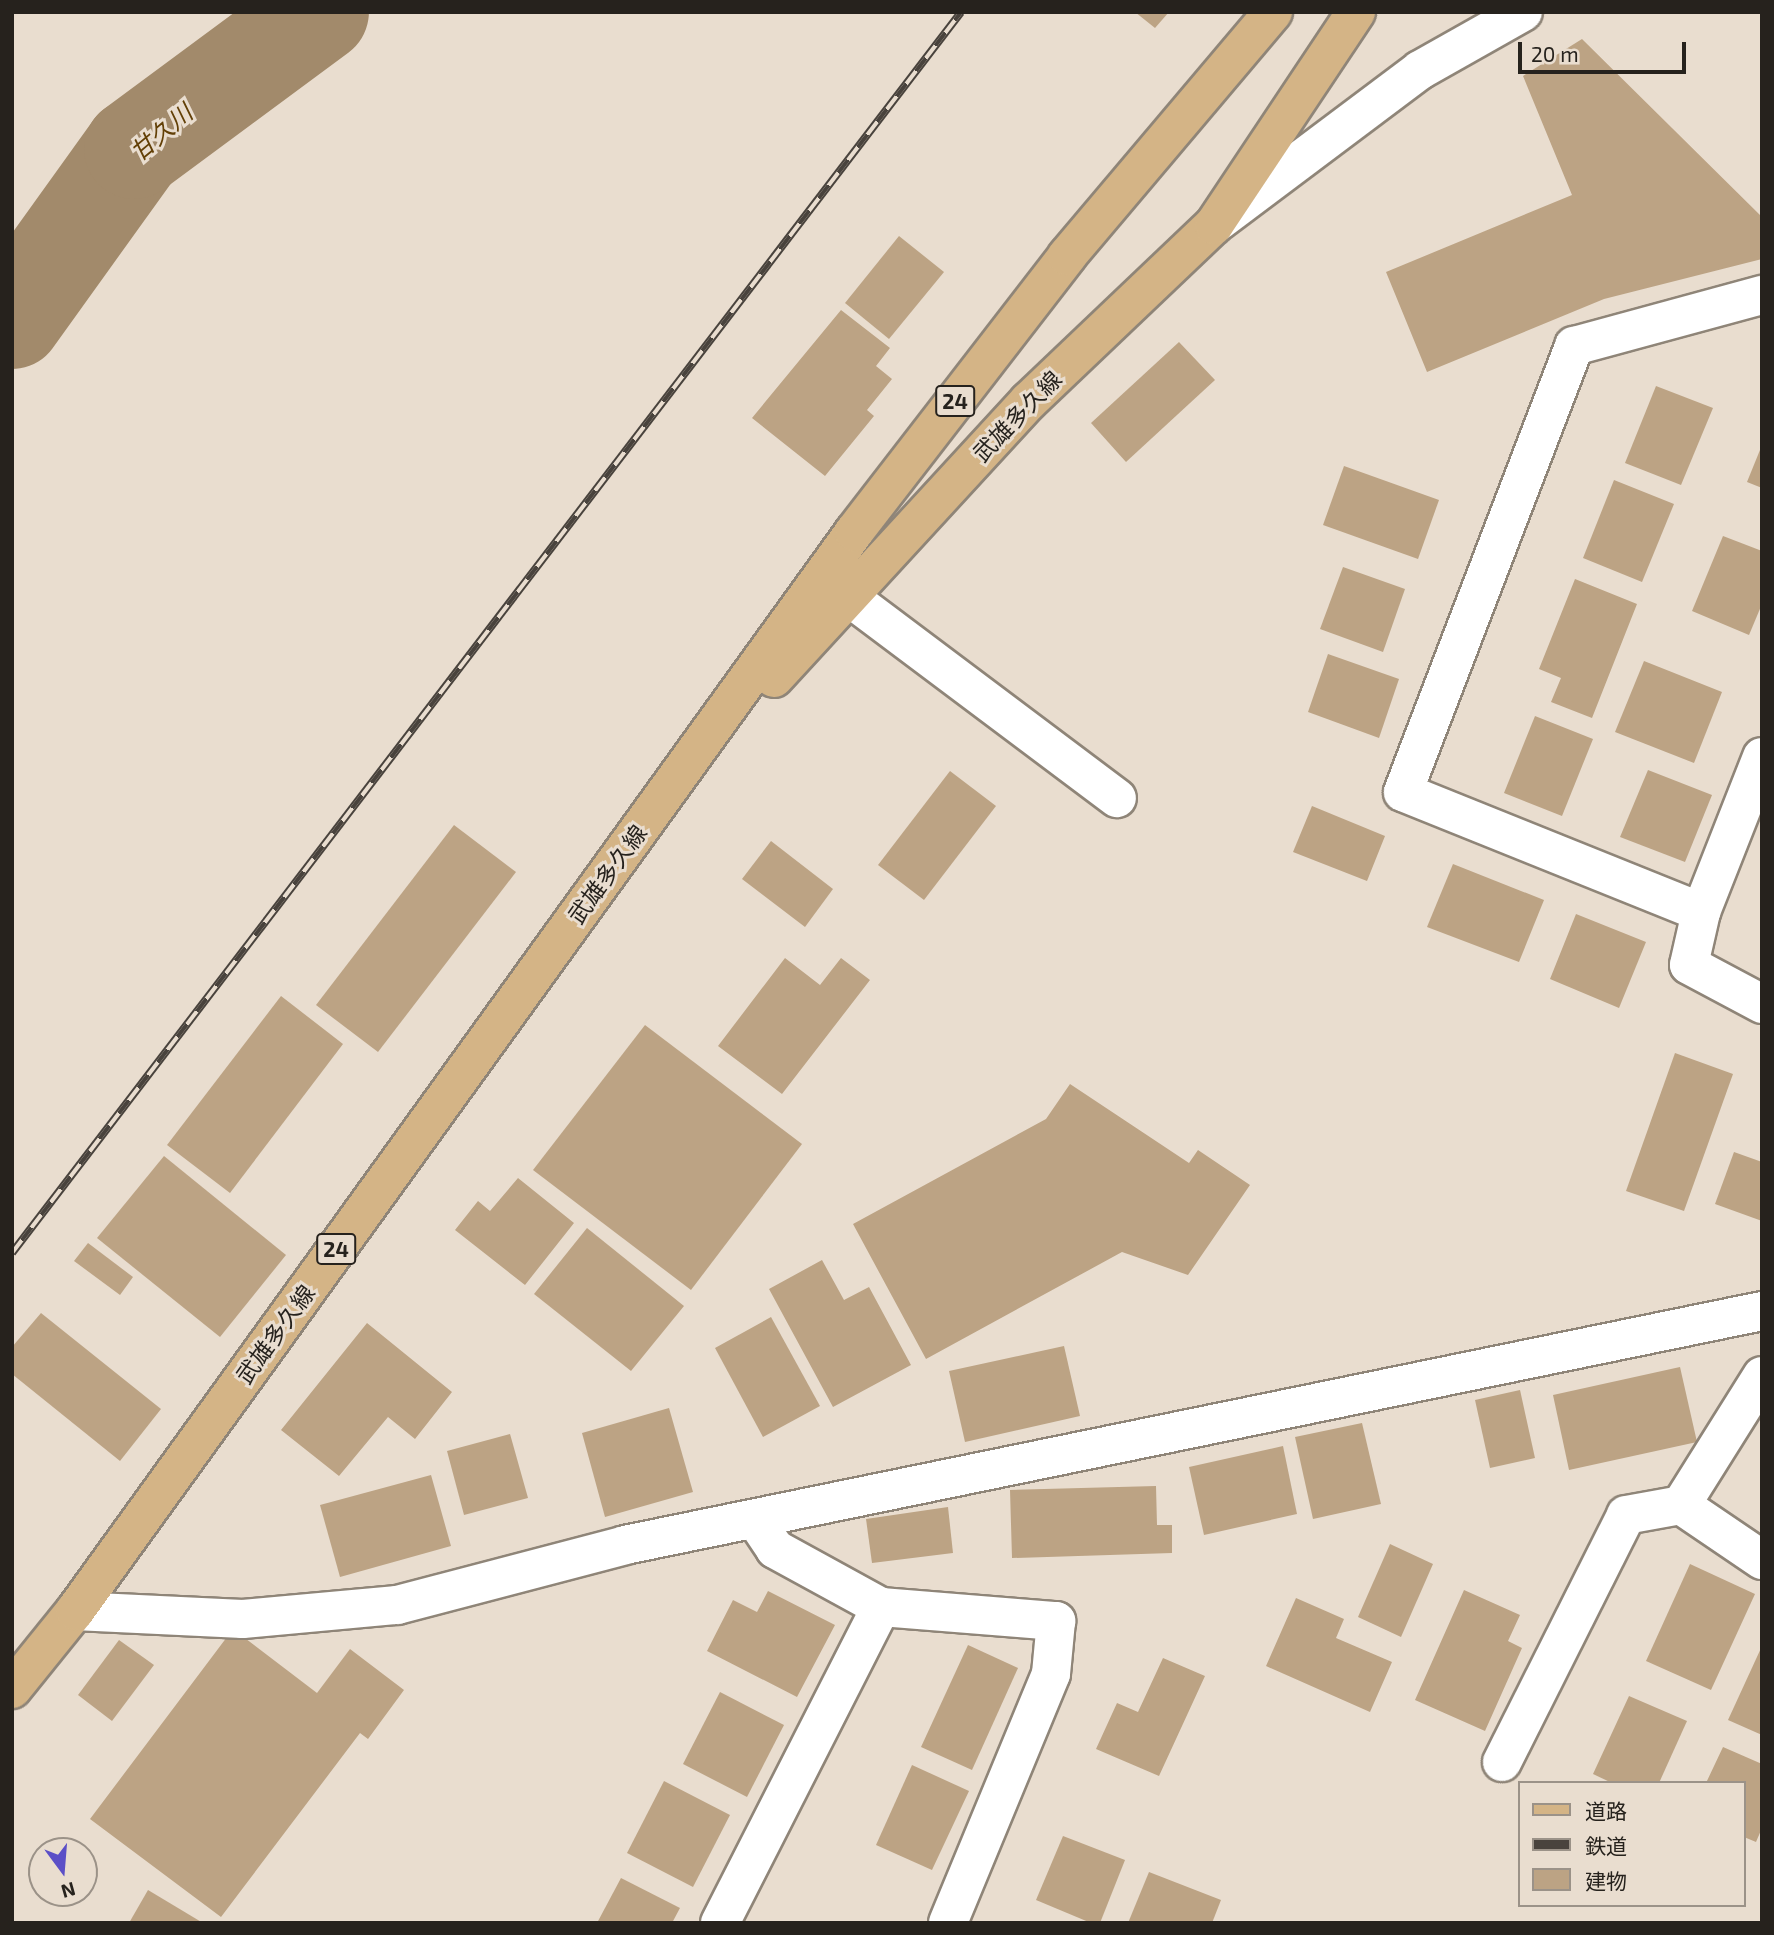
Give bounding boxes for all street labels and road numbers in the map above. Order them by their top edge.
street label: 武雄多久線 [967,365,1067,467]
road number: 24 [934,384,976,418]
street label: 武雄多久線 [562,819,652,929]
road number: 24 [315,1232,357,1266]
street label: 武雄多久線 [230,1279,320,1389]

